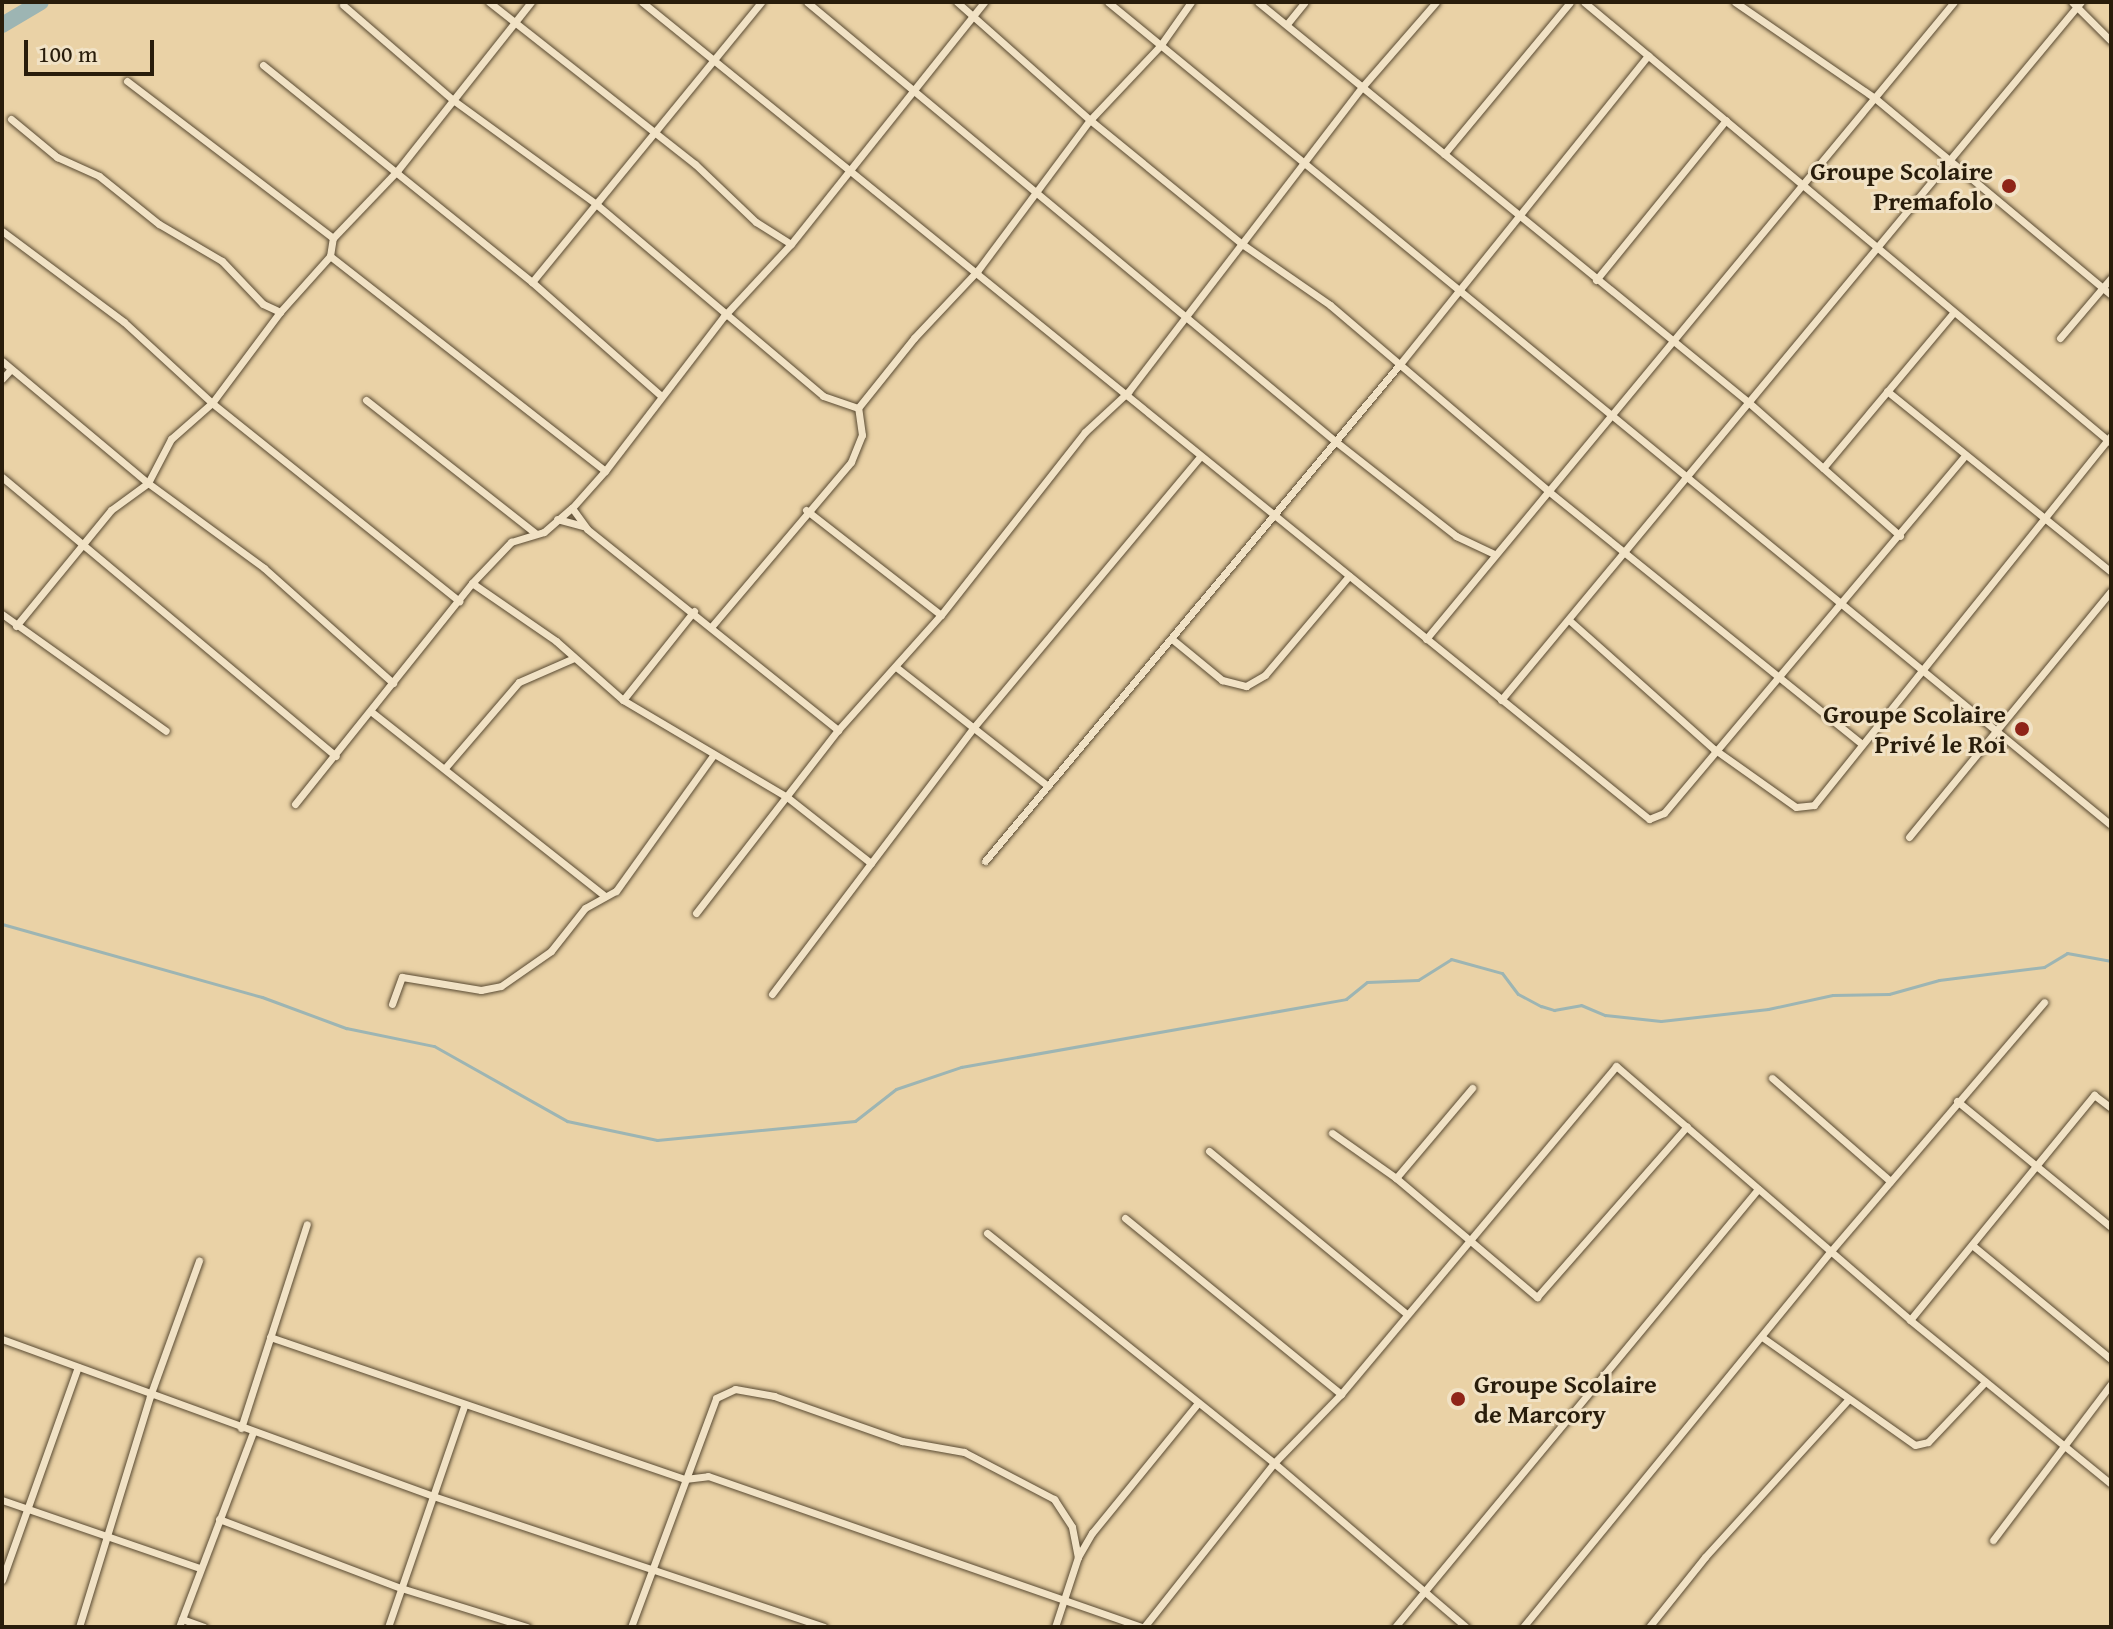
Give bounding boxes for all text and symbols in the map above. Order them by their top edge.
scale bar [28,24,158,74]
text: 100 m [38,36,98,71]
place label: Groupe Scolaire Premafolo [1810,155,1993,216]
marker: Groupe Scolaire Premafolo [2000,177,2018,195]
place label: Groupe Scolaire Privé le Roi [1823,698,2006,760]
marker: Groupe Scolaire Privé le Roi [2013,720,2031,738]
place label: Groupe Scolaire de Marcory [1474,1368,1657,1430]
marker: Groupe Scolaire de Marcory [1449,1390,1467,1408]

